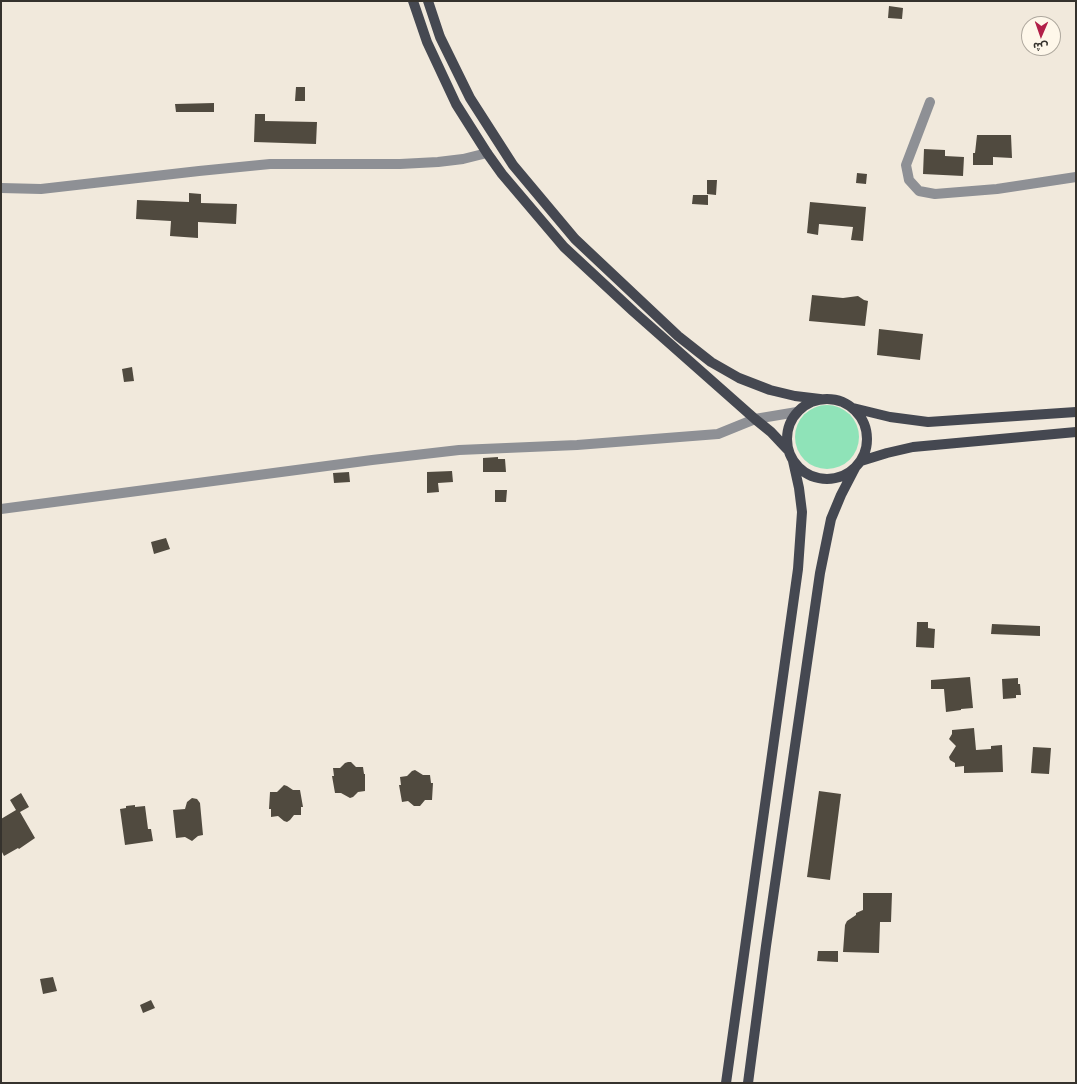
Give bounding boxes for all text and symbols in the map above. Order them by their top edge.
north arrow [1021,16,1061,56]
text: ش [1033,41,1048,54]

